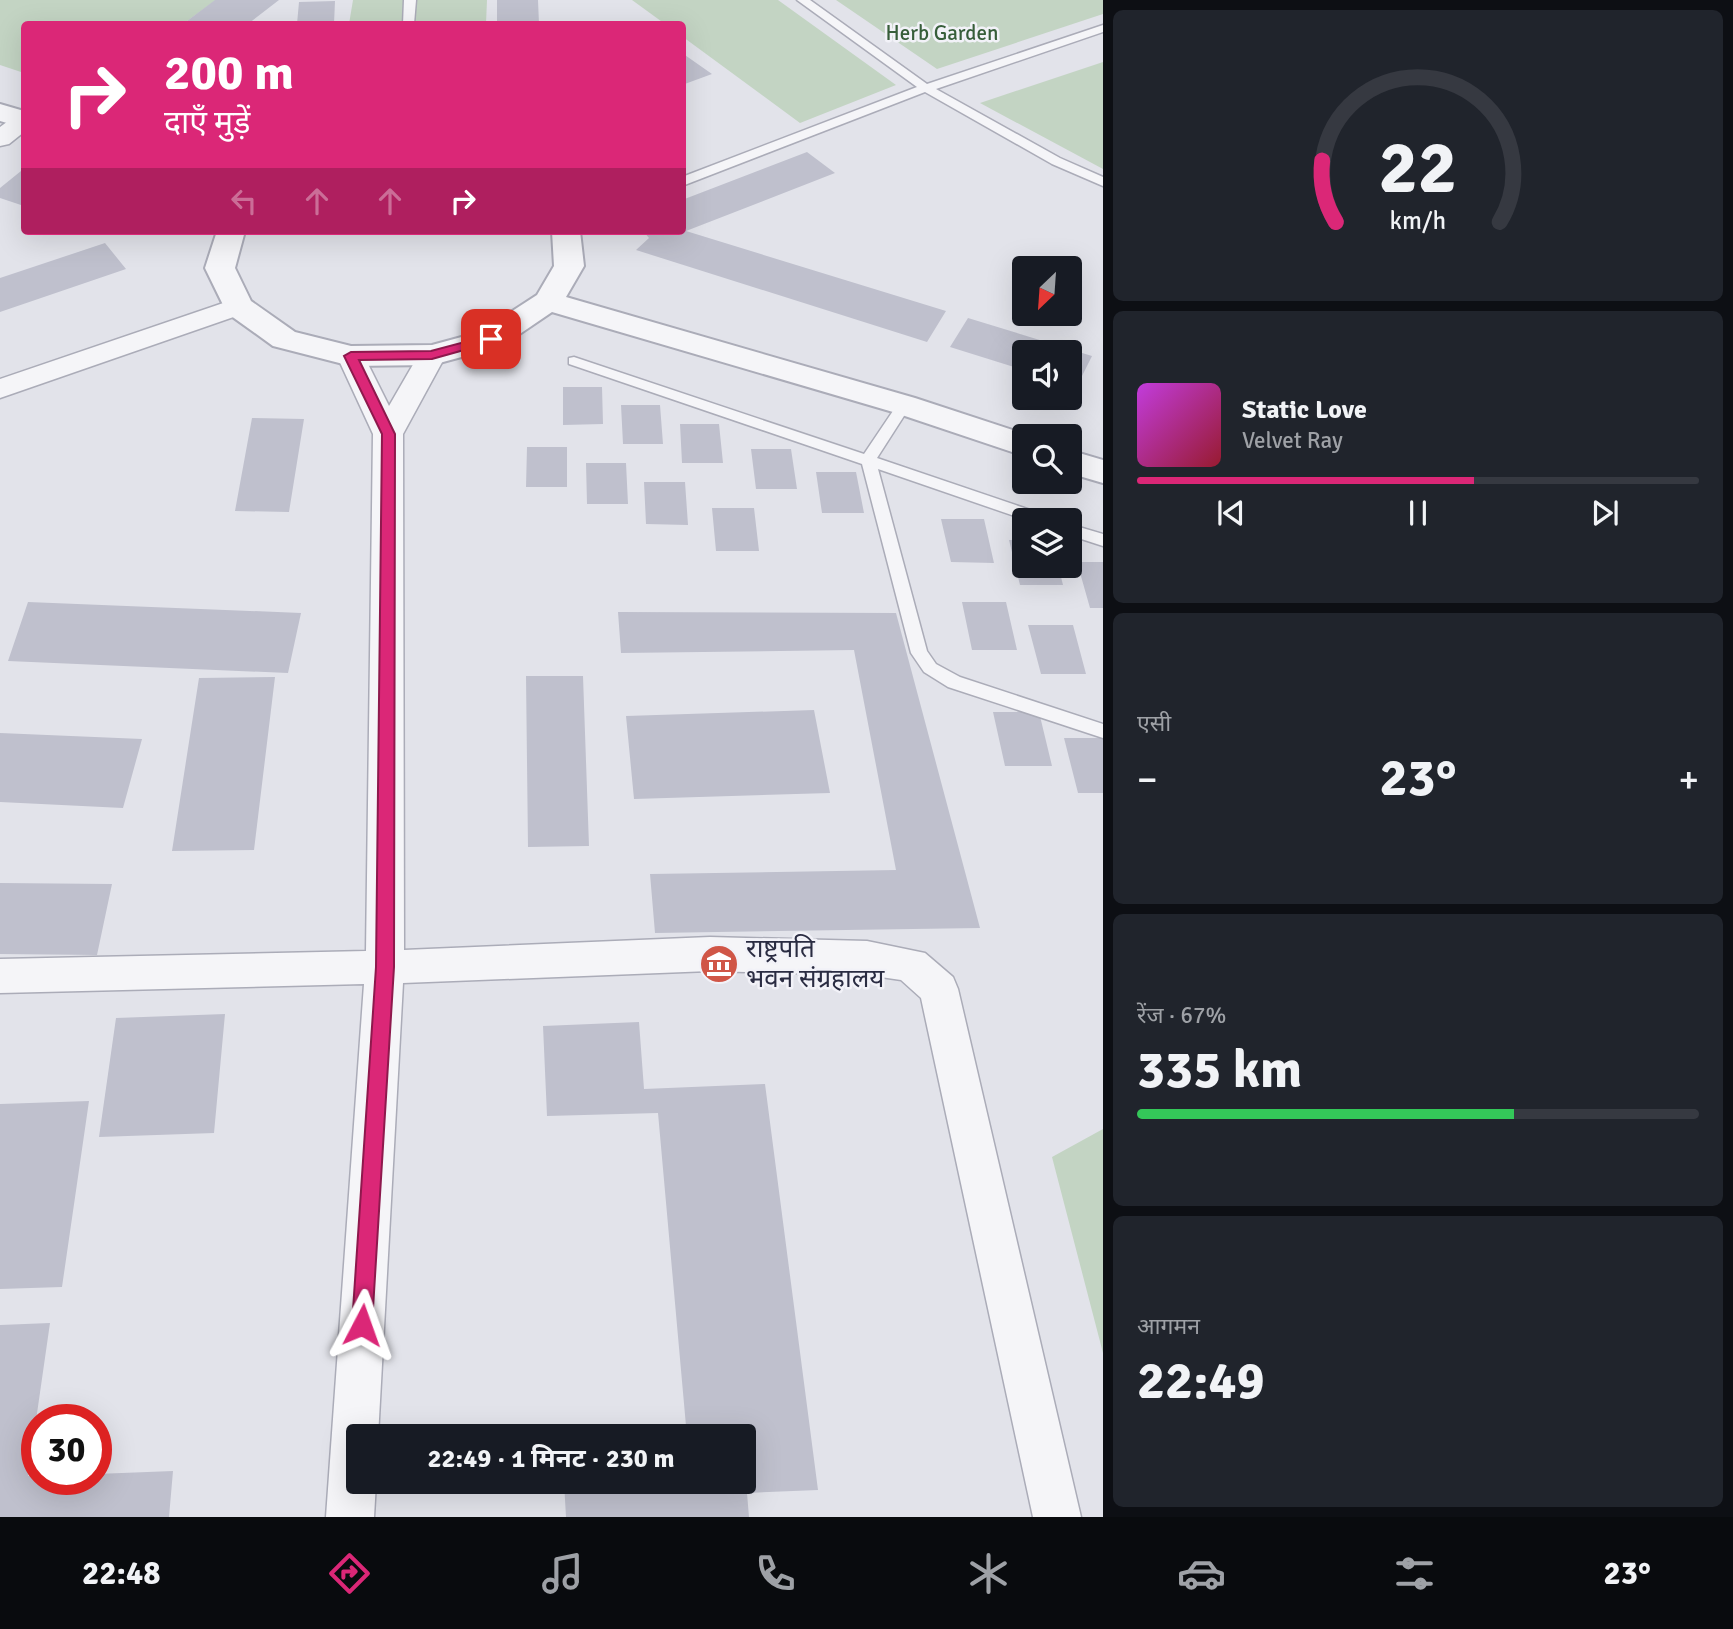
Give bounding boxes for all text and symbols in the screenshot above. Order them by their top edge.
park label: Herb Garden [886,20,998,46]
text: 200 m [164,43,294,103]
icon: right [49,49,140,140]
text: दाएँ मुड़ें [164,103,250,142]
text: 22 [1379,124,1457,213]
icon: left [225,182,263,220]
icon: ahead [298,182,336,220]
icon: ahead [371,182,409,220]
icon: right [444,182,482,220]
text: km/h [1390,205,1446,236]
north arrow [1012,256,1082,326]
map controls [1012,256,1082,578]
pin [461,309,521,369]
icon: arrive [472,320,510,358]
button: sound [1012,340,1082,410]
text: Static Love [1242,394,1367,426]
button: search [1012,424,1082,494]
text: Velvet Ray [1242,426,1343,455]
icon: previous [1212,494,1250,532]
icon: pause [1399,494,1437,532]
icon: next [1586,494,1624,532]
button: layers [1012,508,1082,578]
text: एसी [1137,709,1171,738]
text: 23° [1380,746,1456,810]
text: − [1137,756,1158,803]
text: + [1678,756,1699,803]
place label: राष्ट्रपति भवन संग्रहालय [746,933,885,995]
museum icon: राष्ट्रपति भवन संग्रहालय [698,943,740,985]
text: रेंज · 67% [1137,1001,1226,1030]
text: 335 km [1137,1038,1302,1102]
position arrow [325,1288,399,1362]
text: आगमन [1137,1312,1200,1341]
text: 22:49 [1137,1349,1265,1413]
speed limit sign: 30 [21,1404,112,1495]
text: 22:49 · 1 मिनट · 230 m [427,1443,675,1475]
icon: directions [325,1549,374,1598]
icon: music [538,1549,587,1598]
icon: phone [751,1549,800,1598]
icon: climate [964,1549,1013,1598]
icon: car [1177,1549,1226,1598]
icon: filters [1390,1549,1439,1598]
text: 22:48 [82,1554,161,1593]
text: 23° [1603,1554,1651,1593]

